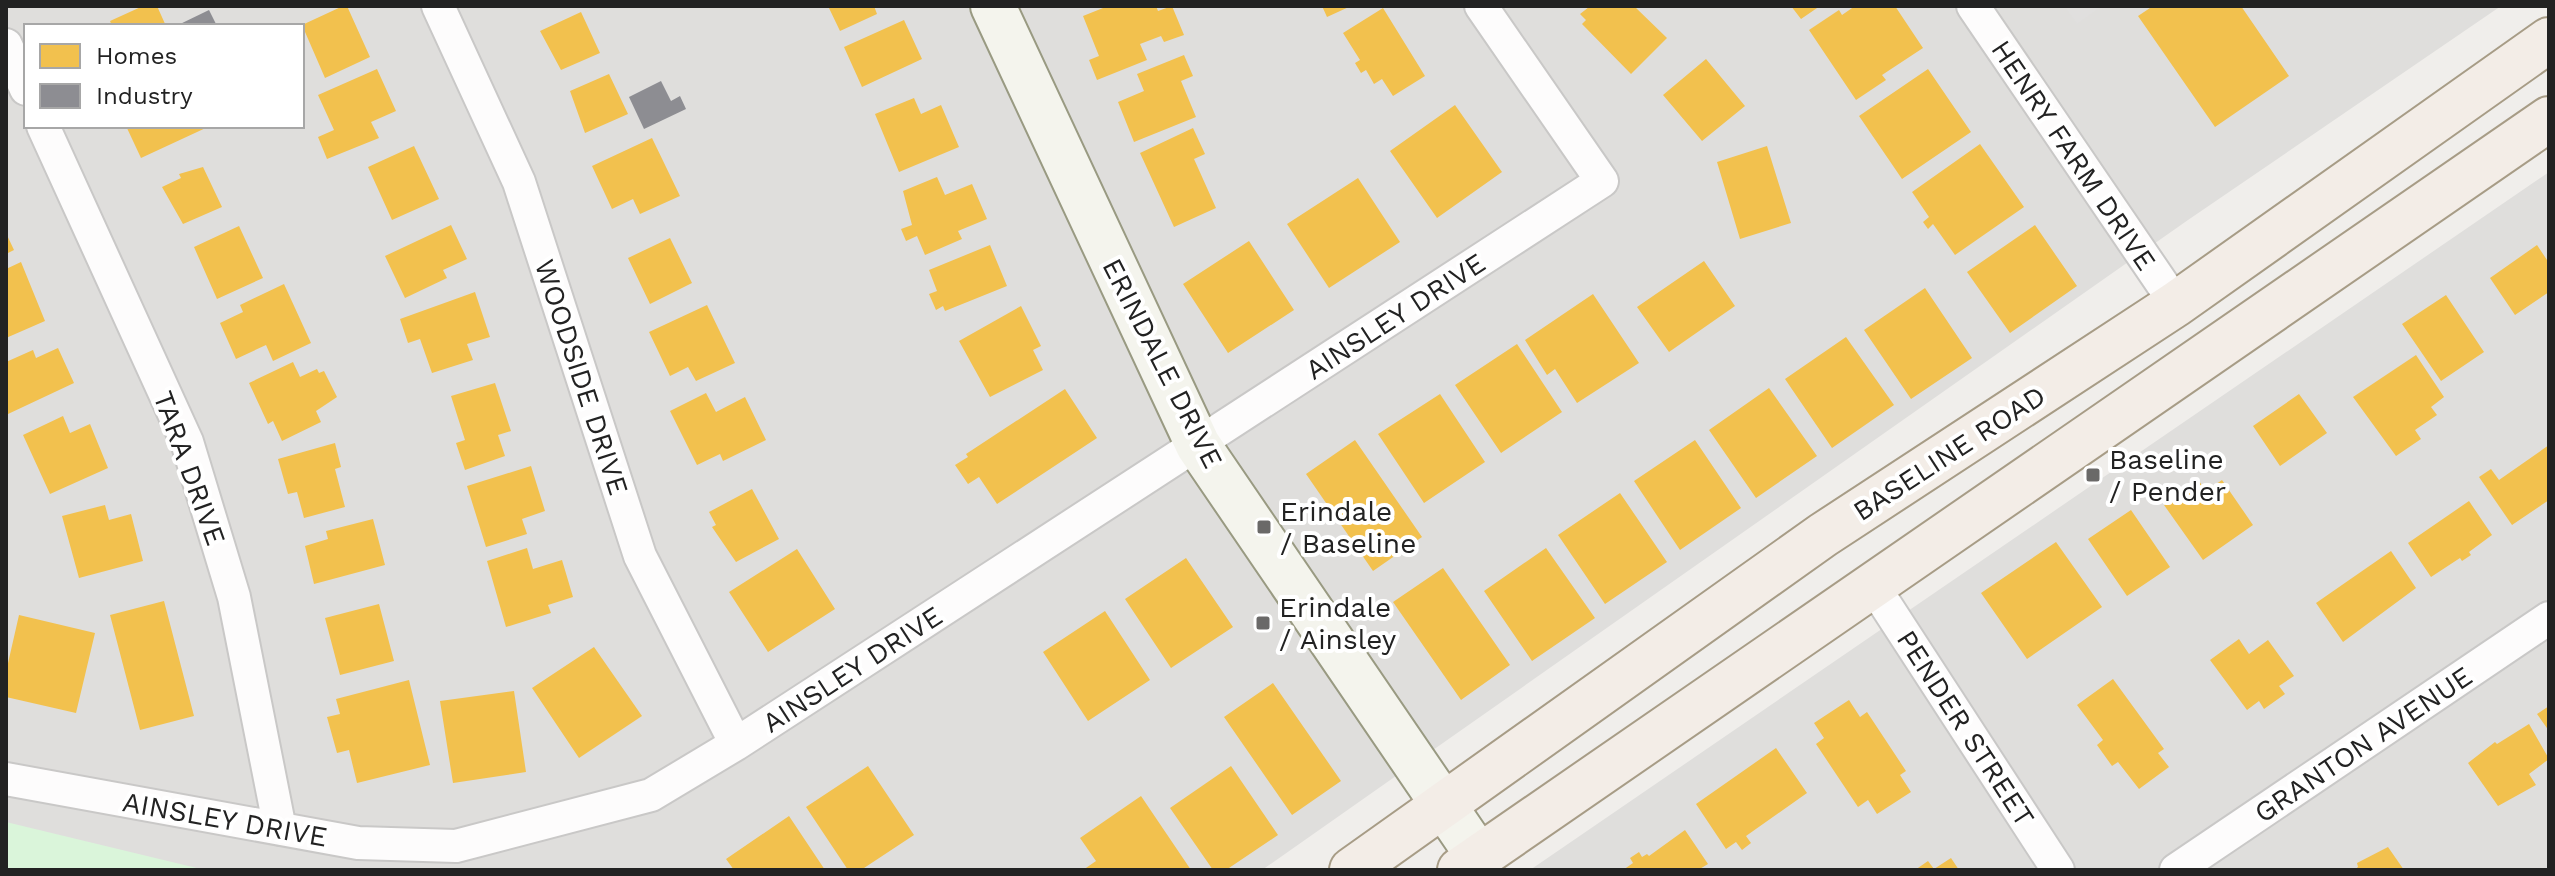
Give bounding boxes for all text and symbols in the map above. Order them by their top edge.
legend [24,24,304,128]
street label: HENRY FARM DRIVE [1984,34,2163,276]
text: Homes [96,42,177,70]
text: Industry [96,82,193,110]
street label: AINSLEY DRIVE [1299,246,1491,387]
street label: ERINDALE DRIVE [1095,253,1230,473]
street label: WOODSIDE DRIVE [528,255,635,499]
street label: BASELINE ROAD [1847,379,2052,528]
street label: TARA DRIVE [146,387,233,550]
place label: Baseline / Pender [2109,443,2226,508]
marker: Baseline / Pender [2084,466,2102,484]
place label: Erindale / Baseline [1280,495,1416,560]
marker: Erindale / Baseline [1255,518,1273,536]
place label: Erindale / Ainsley [1279,591,1397,656]
street label: AINSLEY DRIVE [756,599,948,740]
marker: Erindale / Ainsley [1254,614,1272,632]
street label: PENDER STREET [1890,624,2041,833]
street label: GRANTON AVENUE [2248,659,2478,829]
street label: AINSLEY DRIVE [120,785,330,854]

